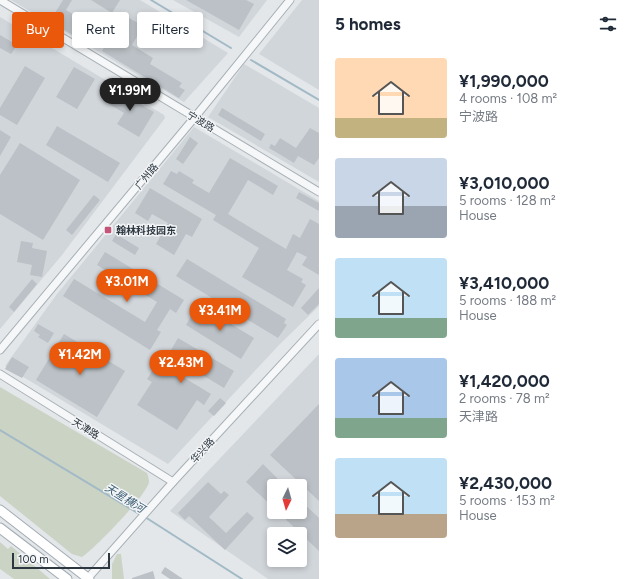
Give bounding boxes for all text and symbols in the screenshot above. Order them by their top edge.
chip: Buy [12,12,64,48]
chip: Rent [72,12,129,48]
chip: Filters [137,12,203,48]
icon: filters [597,13,619,35]
text: 5 homes [335,14,401,34]
text: ¥1,990,000 [459,71,549,91]
icon: home [367,74,415,122]
pin: ¥1.99M [97,78,163,112]
text: ¥1.99M [109,83,151,98]
text: 4 rooms · 108 m² [459,91,557,106]
street label: 宁波路 [185,108,217,135]
text: 宁波路 [459,109,498,124]
street label: 广州路 [132,161,161,192]
text: ¥3,010,000 [459,173,550,193]
icon: home [367,174,415,222]
text: 5 rooms · 128 m² [459,193,556,208]
text: House [459,208,497,223]
place label: 翰林科技园东 [116,224,176,237]
marker: 翰林科技园东 [103,225,113,235]
pin: ¥3.01M [94,269,160,303]
text: ¥3,410,000 [459,273,549,293]
text: ¥3.01M [105,274,149,289]
icon: home [367,274,415,322]
text: 5 rooms · 188 m² [459,293,556,308]
pin: ¥3.41M [187,298,253,332]
text: ¥3.41M [198,303,242,318]
text: House [459,308,497,323]
pin: ¥1.42M [47,342,113,376]
text: ¥1.42M [58,347,102,362]
pin: ¥2.43M [148,350,214,384]
text: ¥2.43M [158,355,204,370]
text: ¥1,420,000 [459,371,550,391]
icon: home [367,374,415,422]
text: 2 rooms · 78 m² [459,391,550,406]
text: 天津路 [459,409,498,424]
street label: 天津路 [70,415,102,442]
street label: 华兴路 [187,435,217,466]
text: ¥2,430,000 [459,473,552,493]
icon: home [367,474,415,522]
north arrow [267,479,307,519]
map controls [267,479,307,567]
water label: 天星横河 [103,481,149,517]
text: 5 rooms · 153 m² [459,493,555,508]
text: House [459,508,497,523]
button: layers [267,527,307,567]
scale bar [12,551,110,570]
text: 100 m [18,553,49,566]

